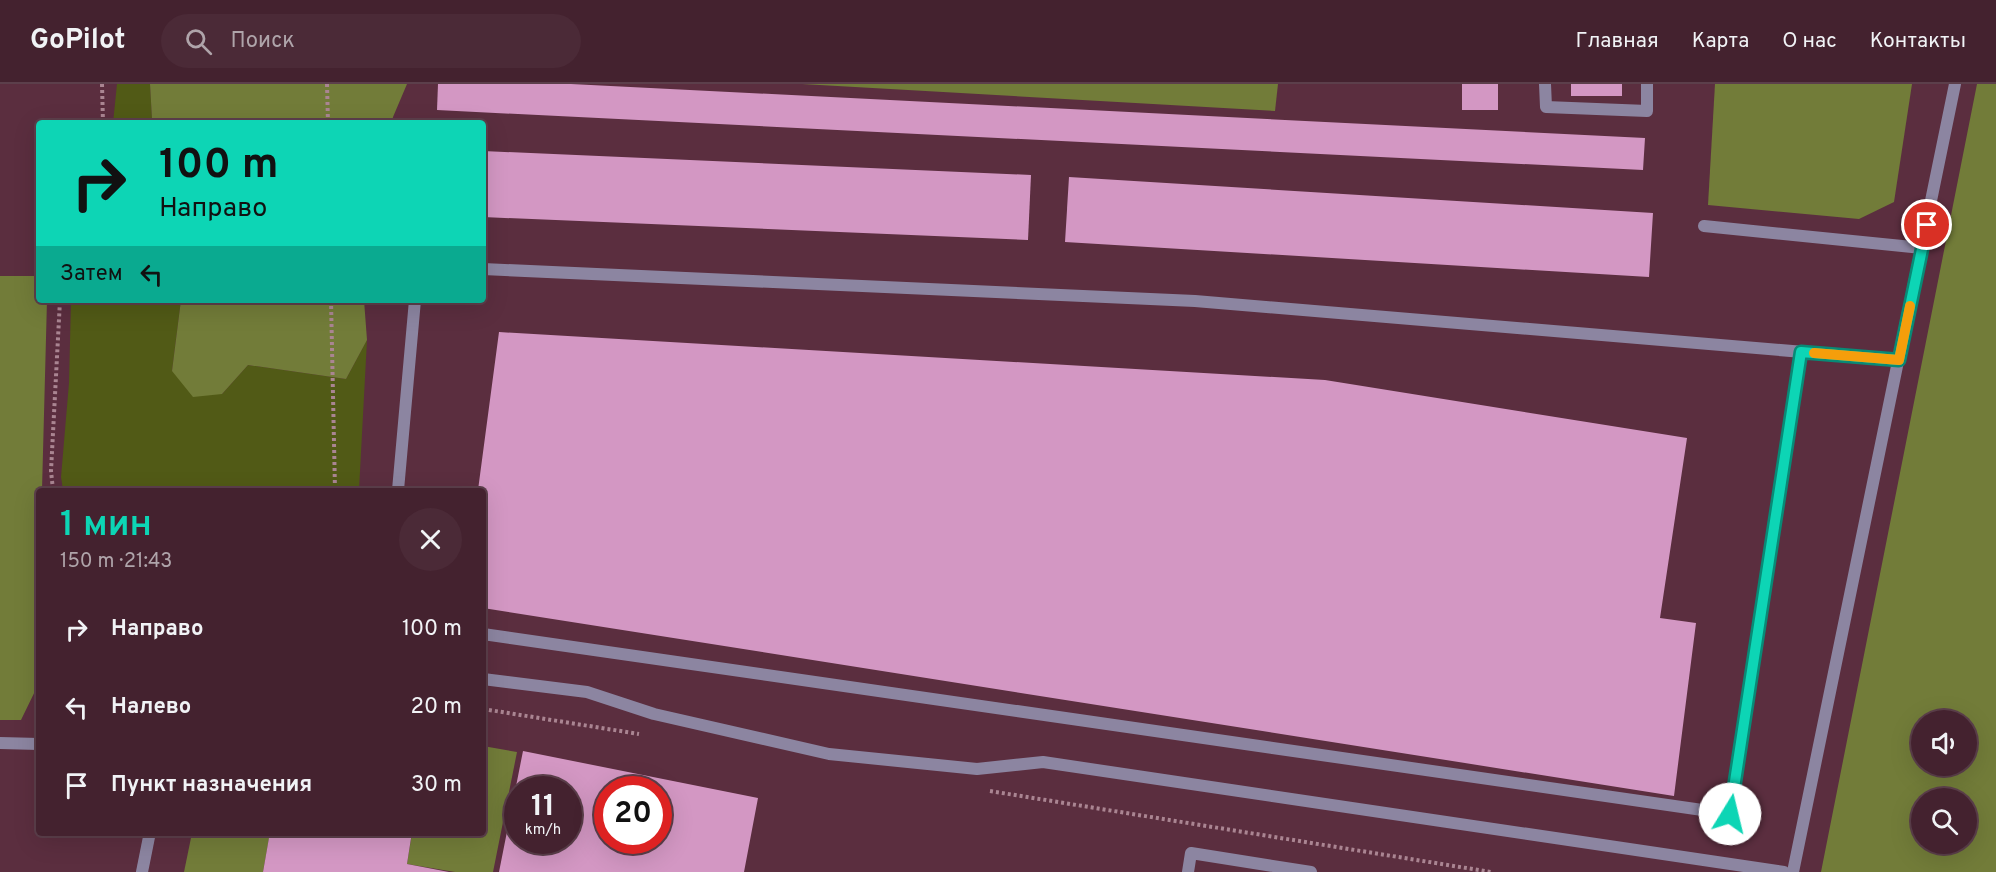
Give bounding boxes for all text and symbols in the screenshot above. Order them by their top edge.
search box [161,14,581,68]
text: GoPilot [30,23,125,59]
icon: search [182,25,215,58]
text: Поиск [230,28,295,55]
text: Главная [1575,28,1659,55]
text: Карта [1692,28,1749,55]
text: О нас [1782,28,1837,55]
text: Контакты [1870,28,1966,55]
text: 100 m [159,140,278,193]
icon: right [60,144,138,222]
text: Направо [159,192,267,226]
pin [1901,199,1952,250]
icon: arrive [1910,208,1943,241]
icon: left [135,258,168,291]
text: Затем [60,261,123,288]
text: 1 мин [60,503,152,549]
button: close [399,508,462,571]
text: 150 m · 21:43 [60,549,172,575]
icon: right [60,613,93,646]
text: Направо [111,616,203,643]
text: 100 m [402,616,462,643]
icon: left [60,691,93,724]
text: Налево [111,694,191,721]
text: 20 m [411,694,462,721]
map controls [1911,710,1977,854]
button: sound [1911,710,1977,776]
icon: arrive [60,769,93,802]
text: Пункт назначения [111,772,312,799]
text: 30 m [411,772,462,799]
speed limit sign: 20 [594,776,672,854]
position arrow [1698,782,1762,846]
button: search [1911,788,1977,854]
text: 11 [531,789,555,826]
text: km/h [525,821,561,840]

